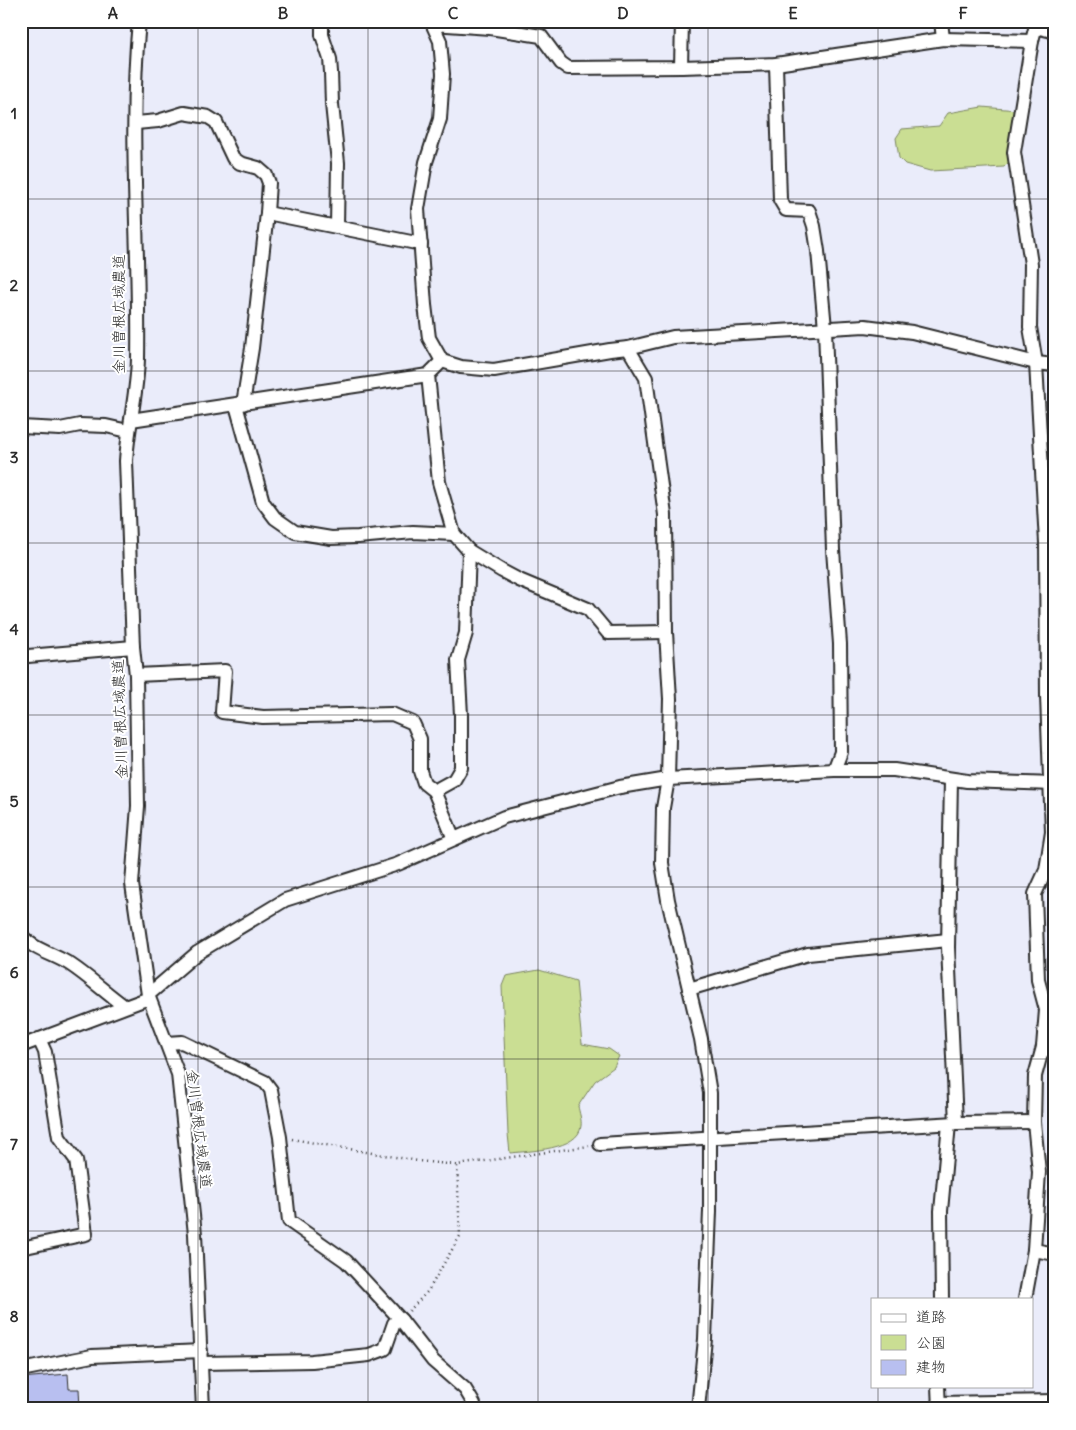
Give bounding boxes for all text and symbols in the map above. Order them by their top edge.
text: A [108,3,118,23]
text: B [278,3,289,23]
text: C [448,3,459,23]
text: D [617,3,629,23]
text: E [788,3,798,23]
text: F [958,3,968,23]
text: 1 [11,103,17,123]
street label: 金川曽根広域農道 [109,254,128,374]
text: 2 [10,275,19,295]
text: 3 [9,447,19,467]
text: 4 [9,619,19,639]
street label: 金川曽根広域農道 [108,659,131,779]
text: 5 [9,791,19,811]
text: 6 [9,962,19,982]
street label: 金川曽根広域農道 [183,1068,216,1190]
text: 7 [10,1134,18,1154]
legend [871,1298,1034,1388]
text: 8 [9,1306,19,1326]
text: 道路 [916,1307,946,1326]
text: 公園 [916,1333,946,1352]
text: 建物 [916,1357,946,1376]

